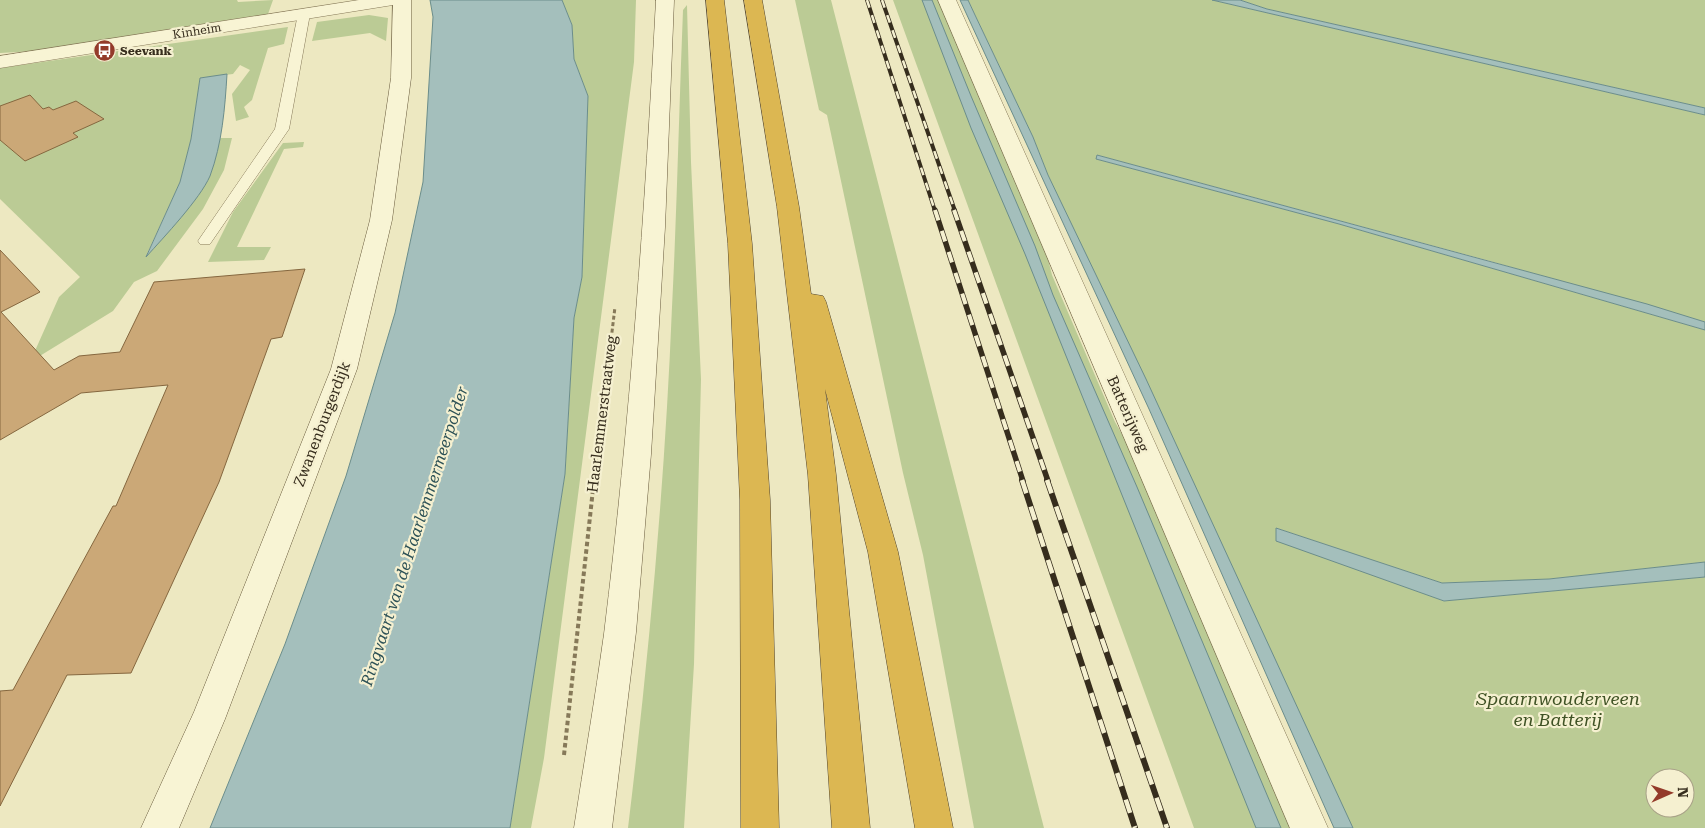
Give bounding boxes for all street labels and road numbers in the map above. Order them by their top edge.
street label: Kinheim [172,20,222,42]
street label: Haarlemmerstraatweg [583,334,621,494]
street label: Zwanenburgerdijk [290,358,354,489]
street label: Batterijweg [1103,373,1153,455]

